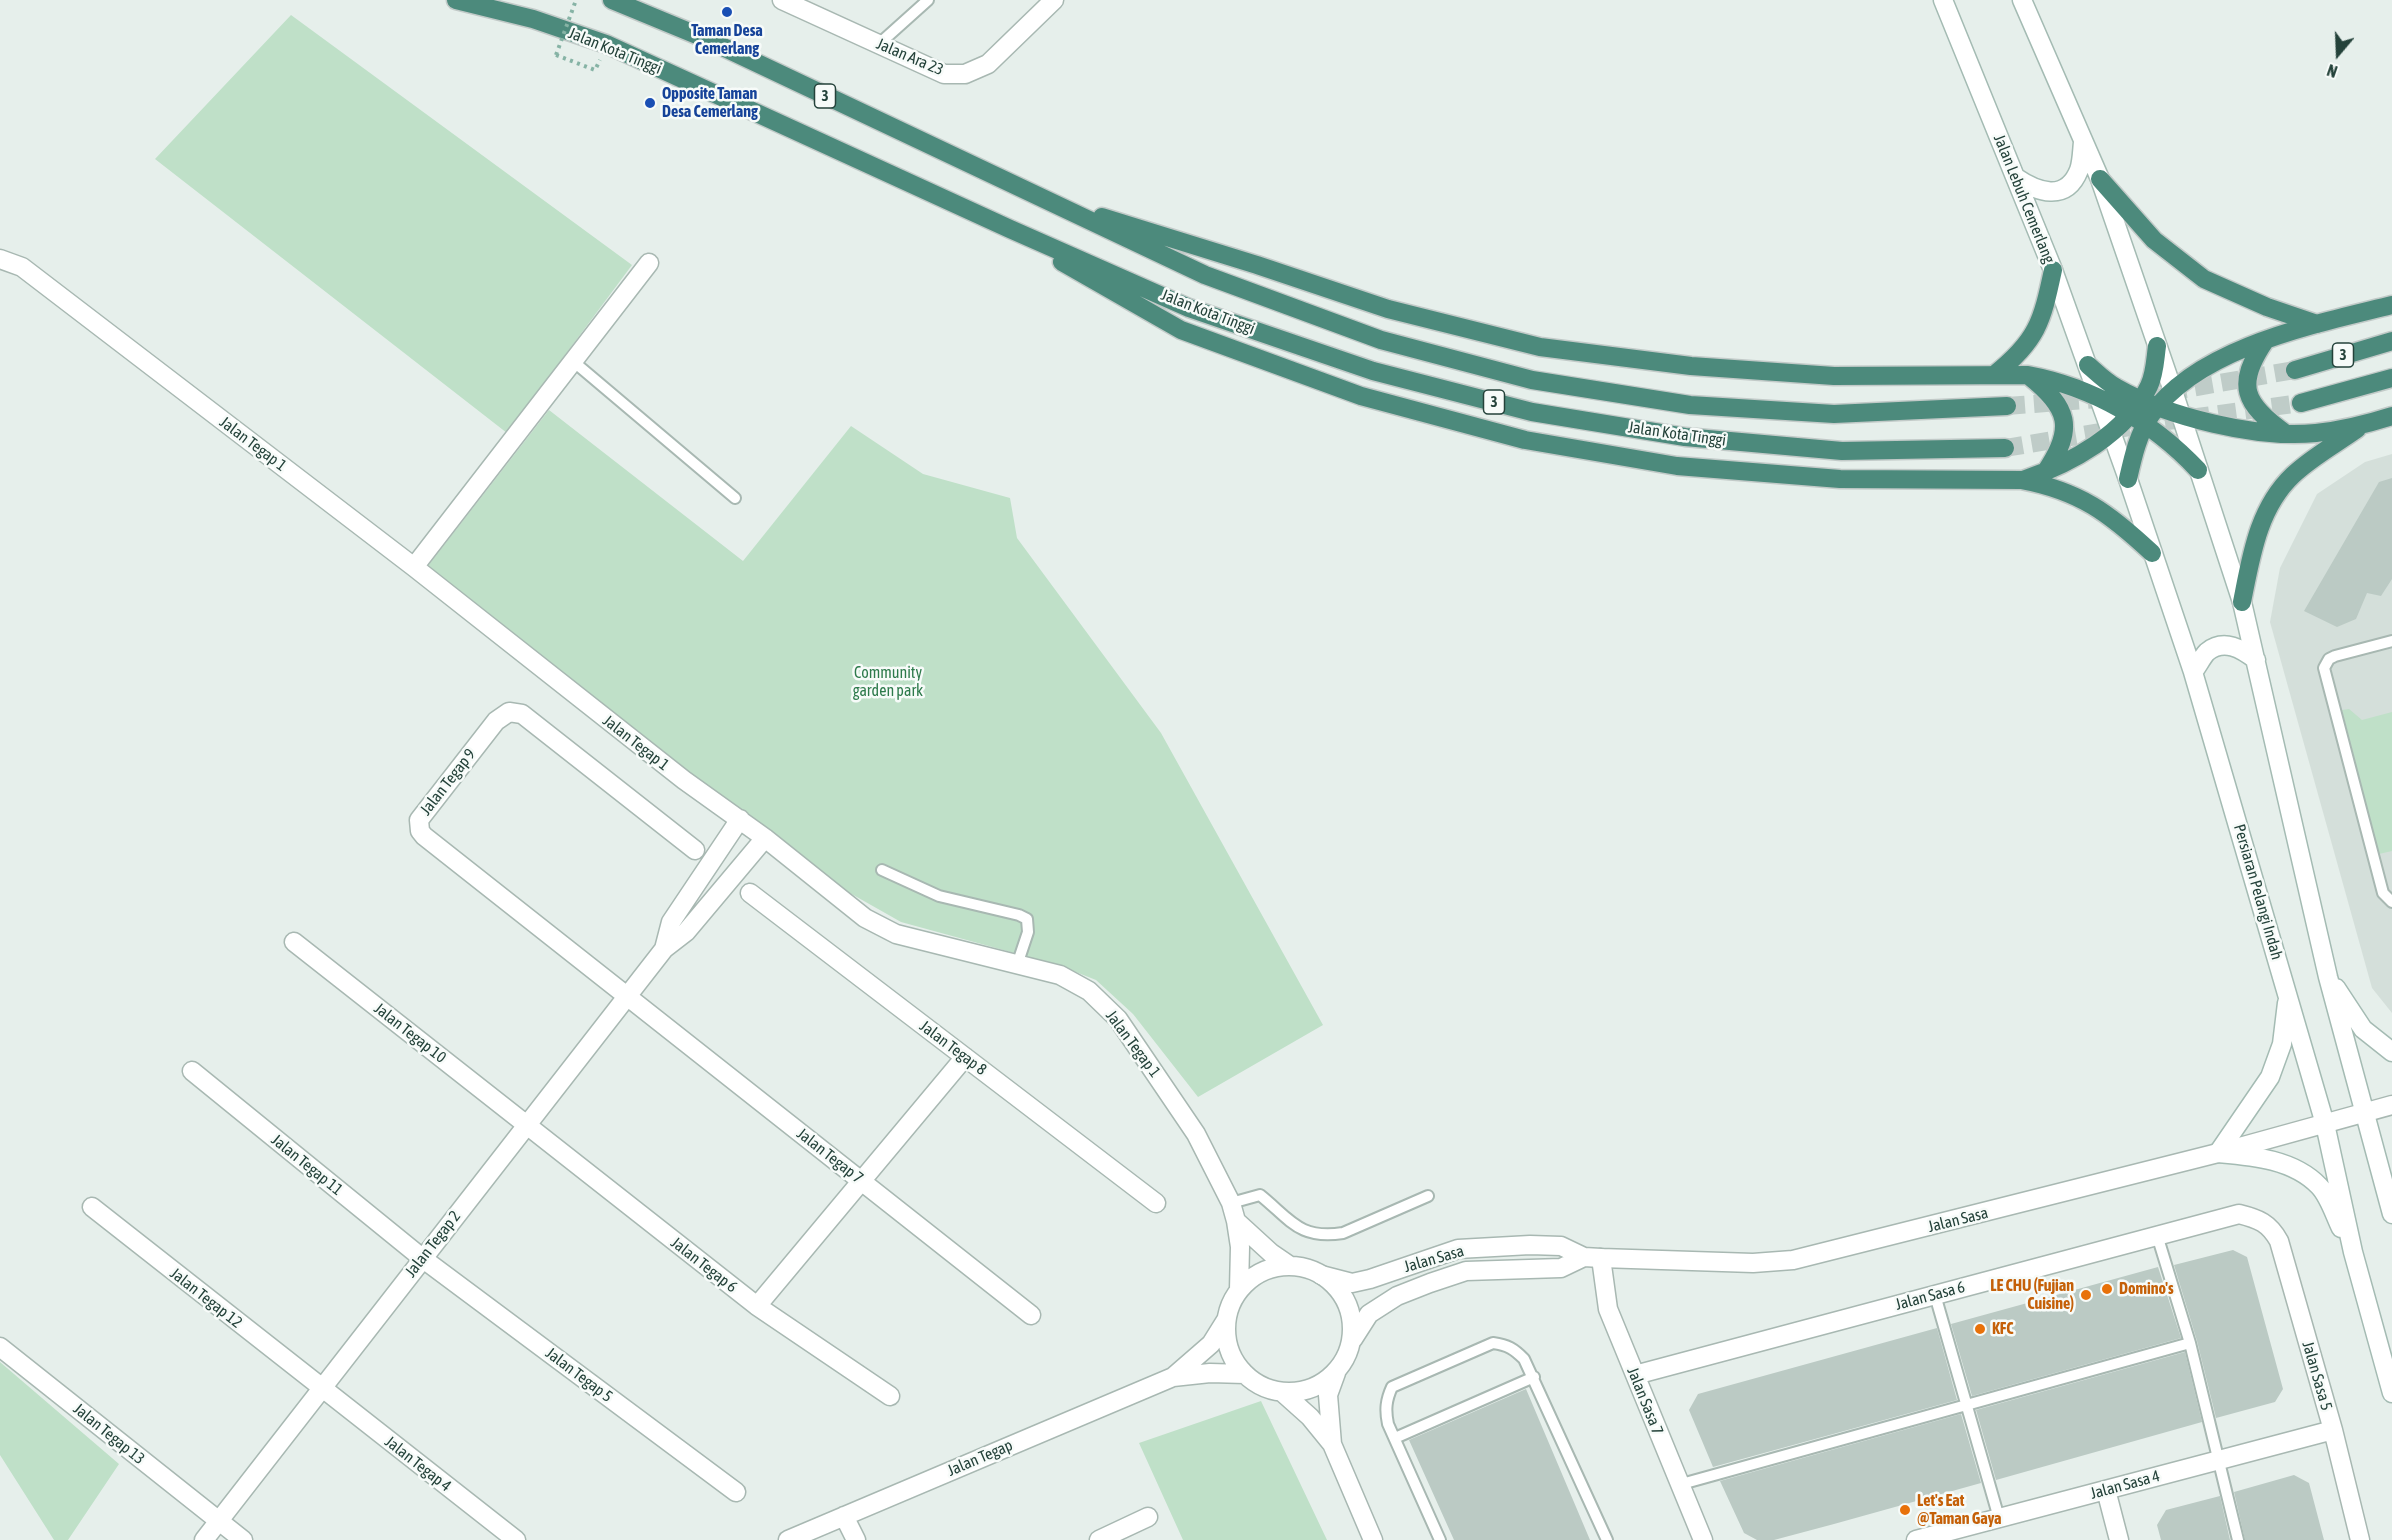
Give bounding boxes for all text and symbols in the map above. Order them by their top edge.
marker: Taman Desa Cemerlang [720,5,734,19]
place label: Taman Desa Cemerlang [691,21,763,59]
street label: Jalan Kota Tinggi [566,24,664,78]
north arrow [2308,24,2368,84]
street label: Jalan Ara 23 [874,34,946,80]
text: N [2325,61,2340,81]
place label: Opposite Taman Desa Cemerlang [662,84,758,122]
road number: 3 [814,84,836,108]
marker: Opposite Taman Desa Cemerlang [643,96,657,110]
street label: Jalan Lebuh Cemerlang [1989,132,2059,266]
street label: Jalan Kota Tinggi [1158,285,1258,339]
road number: 3 [2332,343,2354,367]
road number: 3 [1484,390,1504,414]
street label: Jalan Tegap 1 [216,413,290,475]
street label: Jalan Kota Tinggi [1627,418,1727,450]
park label: Community garden park [853,663,923,701]
street label: Jalan Tegap 1 [599,711,673,775]
street label: Jalan Tegap 9 [416,745,480,819]
street label: Persiaran Pelangi Indah [2229,822,2287,962]
street label: Jalan Tegap 10 [370,999,450,1067]
street label: Jalan Tegap 1 [1102,1007,1164,1081]
street label: Jalan Tegap 8 [916,1017,990,1079]
street label: Jalan Tegap 7 [793,1124,867,1188]
street label: Jalan Tegap 11 [267,1130,347,1200]
street label: Jalan Sasa [1926,1203,1990,1237]
street label: Jalan Tegap 2 [401,1207,465,1281]
street label: Jalan Tegap 6 [667,1233,741,1297]
street label: Jalan Sasa [1402,1241,1466,1277]
street label: Jalan Tegap 12 [166,1264,246,1332]
place label: LE CHU (Fujian Cuisine) [1990,1276,2074,1314]
street label: Jalan Sasa 6 [1893,1278,1967,1314]
place label: Domino's [2119,1279,2174,1299]
marker: Domino's [2100,1282,2114,1296]
marker: LE CHU (Fujian Cuisine) [2079,1288,2093,1302]
place label: KFC [1992,1319,2013,1339]
marker: KFC [1973,1322,1987,1336]
street label: Jalan Sasa 5 [2298,1339,2336,1413]
street label: Jalan Tegap 5 [542,1344,616,1406]
street label: Jalan Sasa 7 [1623,1364,1667,1438]
street label: Jalan Tegap 13 [69,1399,149,1469]
street label: Jalan Tegap 4 [381,1432,455,1496]
street label: Jalan Tegap [944,1436,1016,1480]
street label: Jalan Sasa 4 [2088,1467,2162,1503]
place label: Let's Eat @Taman Gaya [1917,1491,2002,1529]
marker: Let's Eat @Taman Gaya [1898,1503,1912,1517]

